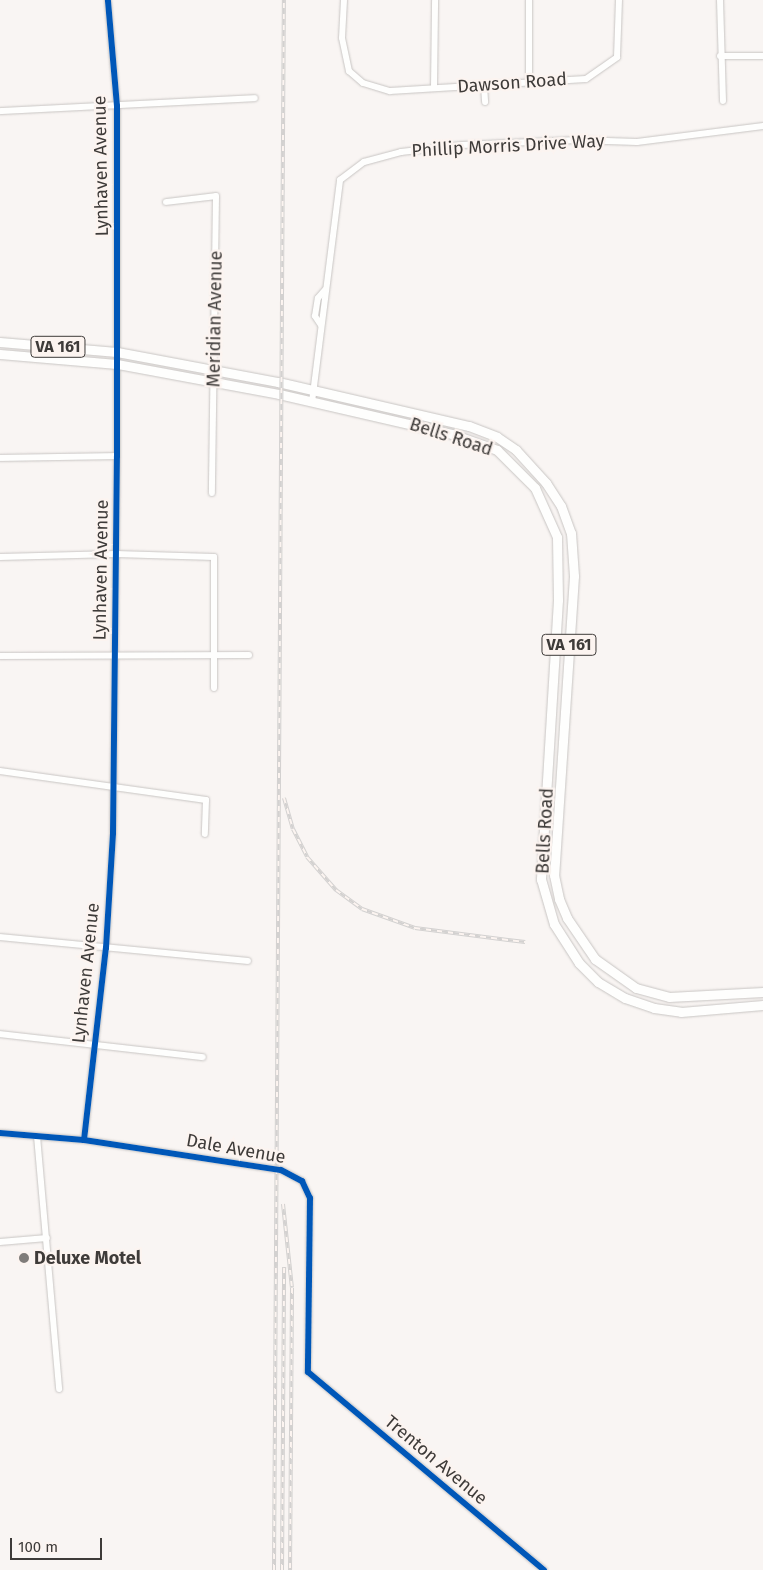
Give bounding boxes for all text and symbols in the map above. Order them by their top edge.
street label: Dawson Road [456,68,568,98]
street label: Lynhaven Avenue [89,95,113,237]
street label: Phillip Morris Drive Way [411,130,605,162]
street label: Meridian Avenue [203,251,227,387]
road number: VA 161 [29,334,87,361]
street label: Bells Road [407,413,495,461]
street label: Lynhaven Avenue [89,499,113,641]
road number: VA 161 [540,632,598,658]
street label: Bells Road [532,788,558,874]
street label: Lynhaven Avenue [68,902,104,1044]
street label: Dale Avenue [185,1130,287,1168]
place label: Deluxe Motel [34,1247,141,1269]
marker: Deluxe Motel [18,1252,30,1264]
street label: Trenton Avenue [380,1411,492,1509]
scale bar [12,1528,105,1560]
text: 100 m [18,1538,58,1556]

